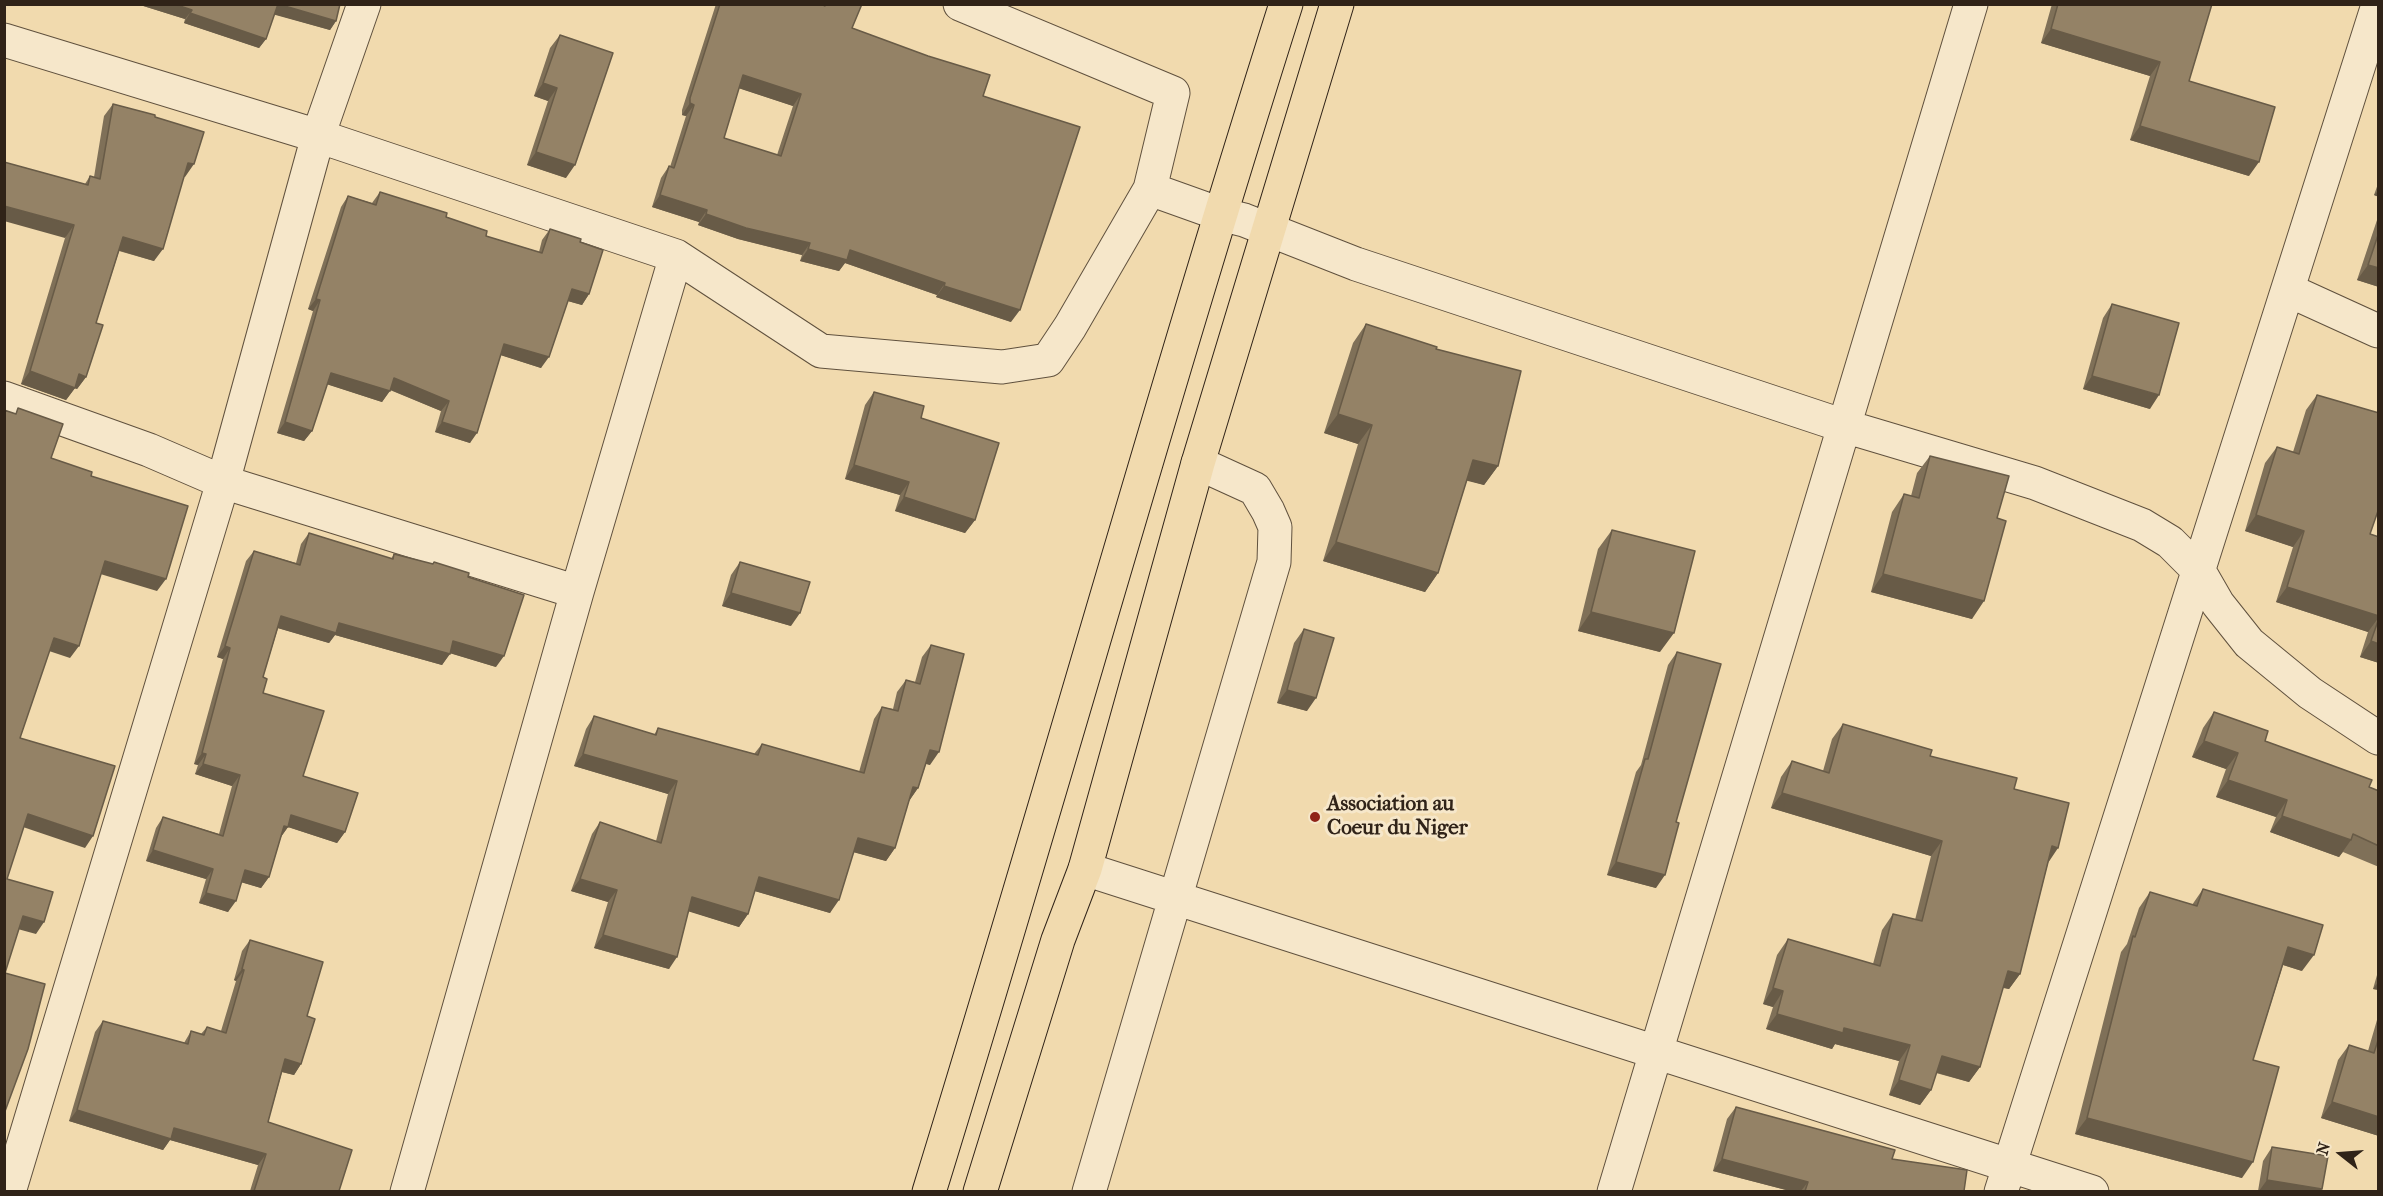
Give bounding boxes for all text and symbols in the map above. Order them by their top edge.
place label: Association au Coeur du Niger [1327,792,1468,842]
marker: Association au Coeur du Niger [1308,810,1322,824]
north arrow [2311,1124,2371,1184]
text: N [2312,1140,2334,1157]

